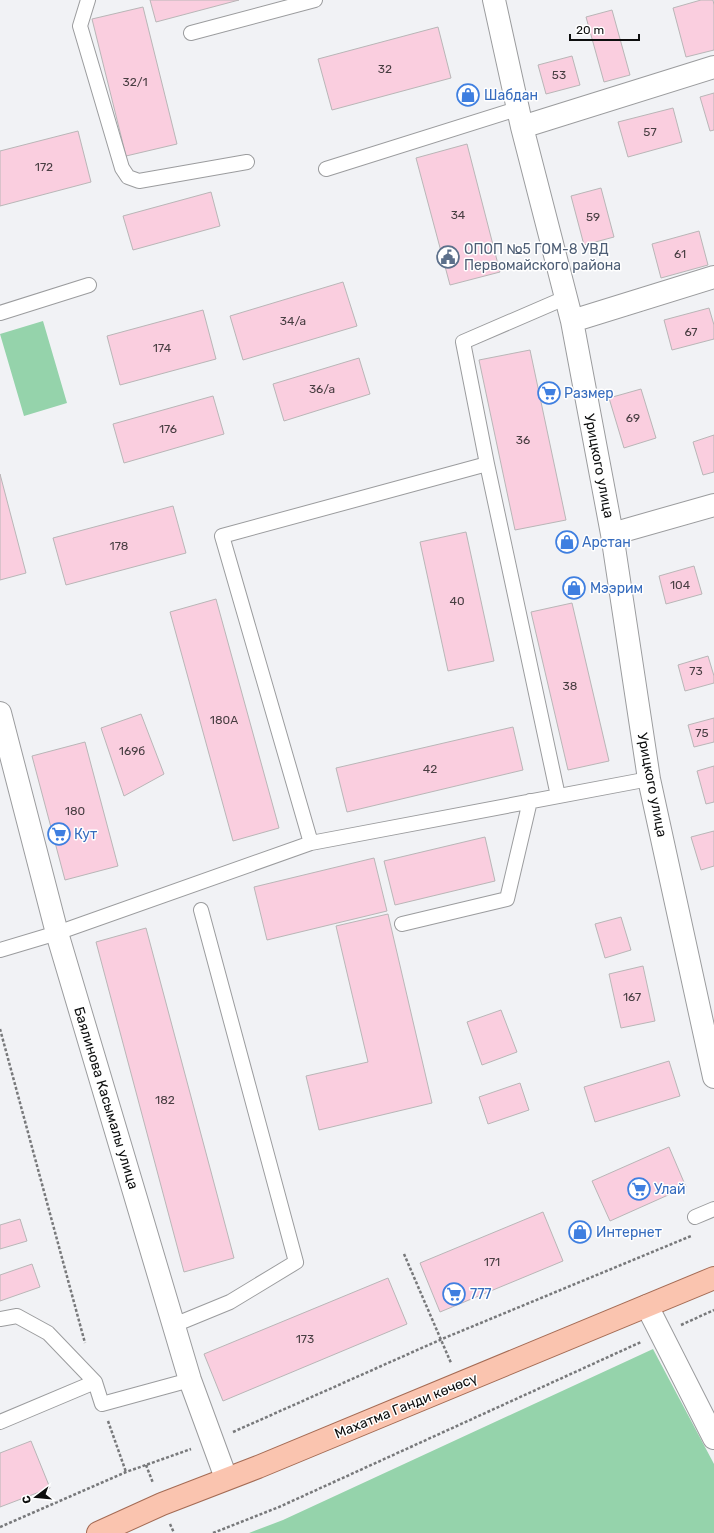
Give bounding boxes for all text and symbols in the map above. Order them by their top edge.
scale bar [570,16,639,42]
text: 20 m [576,23,604,37]
house number: 32 [378,62,392,76]
house number: 53 [552,68,566,82]
house number: 32/1 [122,75,148,89]
shop icon: Шабдан [455,82,481,108]
place label: Шабдан [484,87,538,104]
house number: 57 [643,125,657,139]
house number: 172 [35,160,53,174]
house number: 34 [451,208,466,222]
house number: 59 [586,210,600,224]
place label: ОПОП №5 ГОМ-8 УВД Первомайского района [464,241,621,274]
public building icon: ОПОП №5 ГОМ-8 УВД Первомайского района [435,244,461,270]
house number: 61 [674,247,686,261]
house number: 34/a [280,314,306,328]
house number: 67 [684,325,698,339]
house number: 174 [153,341,172,355]
supermarket icon: Размер [536,380,562,406]
house number: 36/a [309,382,335,396]
place label: Размер [564,385,614,402]
house number: 69 [626,411,640,425]
street label: Урицкого улица [581,412,617,520]
house number: 176 [159,422,177,436]
house number: 36 [516,433,530,447]
shop icon: Арстан [554,529,580,555]
place label: Арстан [582,534,631,551]
house number: 178 [110,539,128,553]
shop icon: Мээрим [561,575,587,601]
house number: 104 [670,578,691,592]
place label: Мээрим [590,580,643,597]
house number: 40 [449,594,465,608]
house number: 73 [689,664,703,678]
house number: 38 [563,679,577,693]
house number: 180А [210,713,238,727]
house number: 75 [695,726,709,740]
street label: Урицкого улица [634,731,670,839]
house number: 169б [119,744,145,758]
house number: 42 [423,762,437,776]
house number: 180 [65,804,85,818]
supermarket icon: Кут [46,821,72,847]
place label: Кут [74,826,97,843]
house number: 167 [623,990,641,1004]
street label: Баялинова Касымалы улица [70,1005,142,1191]
house number: 182 [155,1093,175,1107]
supermarket icon: Улай [626,1176,652,1202]
place label: Улай [654,1181,686,1198]
shop icon: Интернет [567,1219,593,1245]
place label: Интернет [596,1224,662,1241]
house number: 171 [484,1255,500,1269]
supermarket icon: 777 [441,1281,467,1307]
place label: 777 [470,1286,492,1303]
house number: 173 [296,1332,314,1346]
street label: Махатма Ганди көчөсү [332,1369,480,1442]
north arrow [16,1477,56,1517]
text: С [19,1494,34,1505]

